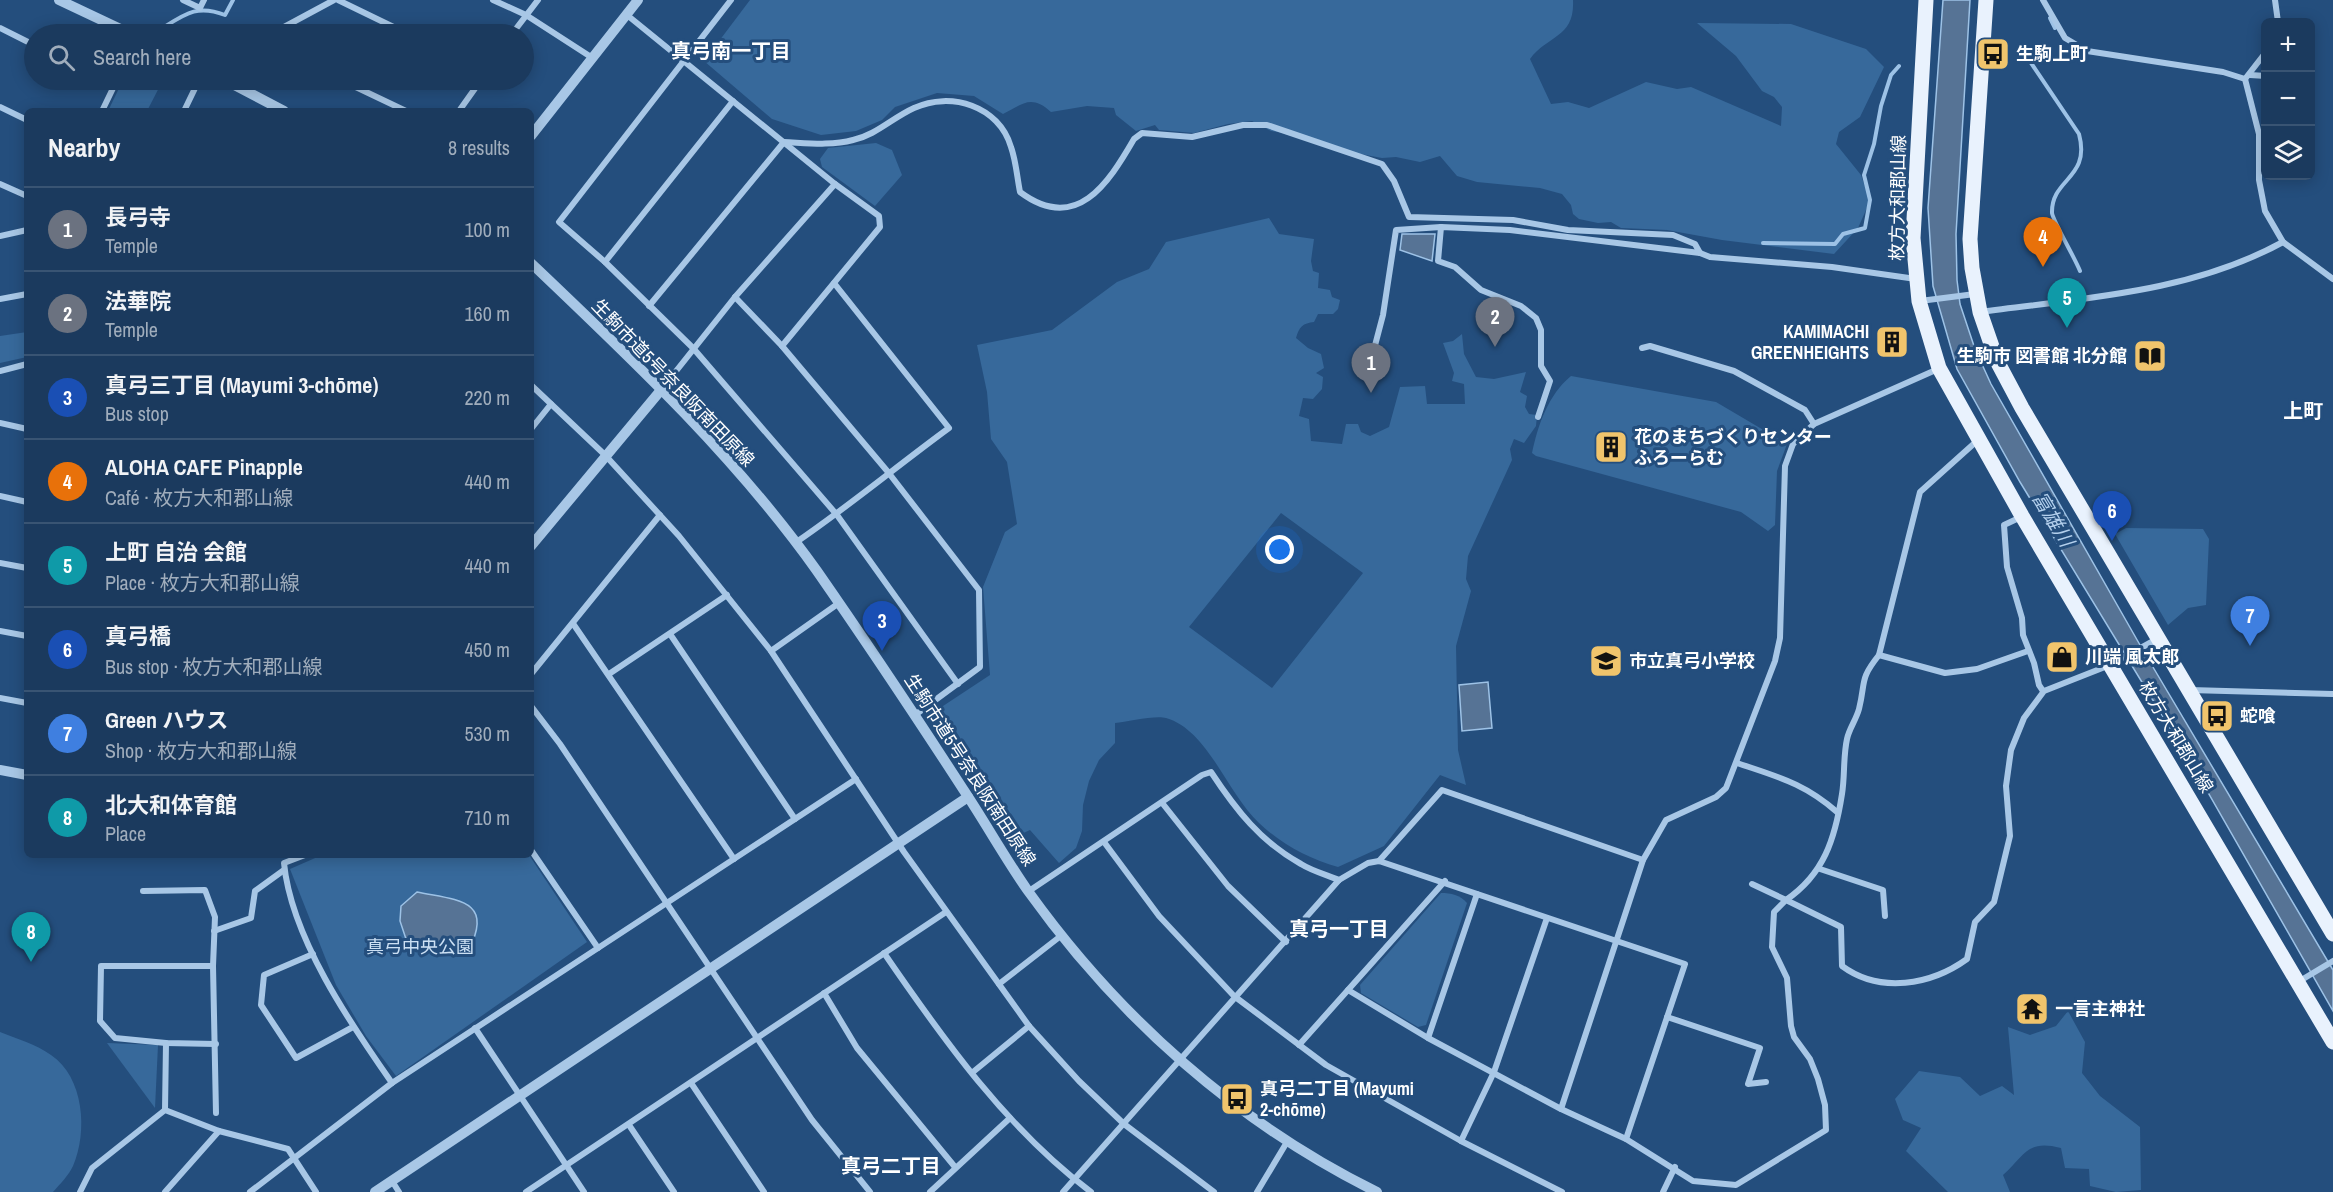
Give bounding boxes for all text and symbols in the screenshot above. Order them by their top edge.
map controls [2261,18,2315,180]
button: + [2261,18,2315,72]
search box [24,24,534,90]
bus stop icon: 生駒上町 [1975,36,2011,72]
district label: 真弓南一丁目 [671,37,791,64]
icon: search [45,41,78,74]
place label: 生駒上町 [2016,41,2088,66]
text: Search here [93,42,191,72]
button: − [2261,72,2315,126]
button: layers [2261,126,2315,180]
text: Nearby [48,130,120,165]
text: 8 results [448,134,510,161]
street label: 枚方大和郡山線 [1884,135,1911,261]
text: 長弓寺 [105,202,171,232]
text: 1 [63,216,72,243]
text: 100 m [464,216,510,243]
pin: 4 [2024,218,2062,267]
text: Temple [105,232,158,259]
pin: 5 [2048,278,2086,328]
text: 法華院 [105,286,171,316]
street label: 生駒市道5号奈良阪南田原線 [586,293,760,472]
pin: 2 [1476,298,1514,347]
text: 2 [63,300,72,327]
text: 160 m [464,300,510,327]
text: Temple [105,316,158,343]
place label: KAMIMACHI GREENHEIGHTS [1751,319,1869,365]
building icon: KAMIMACHI GREENHEIGHTS [1874,324,1910,360]
library icon: 生駒市 図書館 北分館 [2132,338,2168,374]
place label: 生駒市 図書館 北分館 [1957,343,2127,368]
pin: 1 [1352,344,1390,393]
text: 真弓三丁目 (Mayumi 3-chōme) [105,370,378,400]
text: 3 [63,384,72,411]
text: 220 m [464,384,510,411]
district label: 上町 [2283,397,2323,424]
text: Bus stop [105,400,169,427]
place label: 花のまちづくりセンター ふろーらむ [1634,424,1832,470]
building icon: 花のまちづくりセンター ふろーらむ [1593,429,1629,465]
text: ALOHA CAFE Pinapple [105,452,303,482]
text: 4 [63,468,72,495]
text: 440 m [464,468,510,495]
text: Café · 枚方大和郡山線 [105,484,293,511]
water label: 富雄川 [2026,486,2081,553]
pin: 6 [2092,492,2132,541]
your location [1265,535,1294,564]
text: 上町 自治 会館 [105,537,247,567]
text: 5 [63,552,72,579]
text: 440 m [464,552,510,579]
text: Place · 枚方大和郡山線 [105,569,300,596]
pin: 7 [2230,596,2270,646]
pin: 3 [862,602,902,651]
text: 真弓橋 [105,621,171,651]
text: 6 [63,636,72,663]
text: 450 m [464,636,510,663]
shop icon: 川端 風太郎 [2044,639,2080,675]
school or university icon: 市立真弓小学校 [1588,643,1624,679]
place label: 川端 風太郎 [2085,644,2179,669]
place label: 市立真弓小学校 [1629,648,1755,673]
text: Bus stop · 枚方大和郡山線 [105,653,323,680]
street label: 生駒市道5号奈良阪南田原線 [899,669,1042,871]
street label: 枚方大和郡山線 [2133,676,2220,797]
bus stop icon: 蛇喰 [2199,698,2235,734]
place label: 蛇喰 [2240,703,2276,728]
text: Green ハウス [105,705,228,735]
text: 7 [63,720,72,747]
text: 530 m [464,720,510,747]
text: Shop · 枚方大和郡山線 [105,737,297,764]
text: 北大和体育館 [105,790,237,820]
text: 8 [63,804,72,831]
text: 710 m [464,804,510,831]
text: Place [105,820,146,847]
pin: 8 [12,912,51,962]
district label: 真弓一丁目 [1289,915,1389,942]
park label: 真弓中央公園 [366,934,474,959]
temple icon: 一言主神社 [2014,991,2050,1027]
place label: 一言主神社 [2055,996,2145,1021]
place label: 真弓二丁目 (Mayumi 2-chōme) [1260,1076,1414,1122]
bus stop icon: 真弓二丁目 (Mayumi 2-chōme) [1219,1081,1255,1117]
district label: 真弓二丁目 [841,1152,941,1179]

